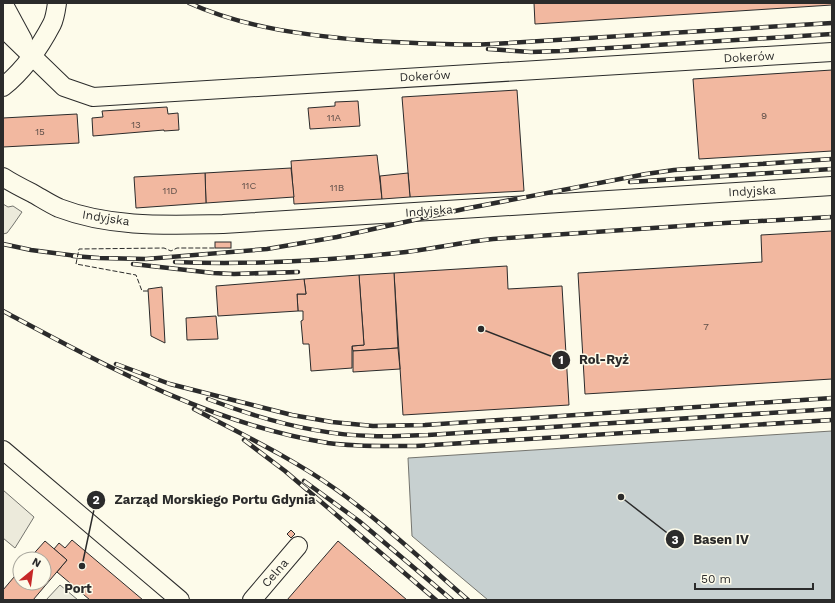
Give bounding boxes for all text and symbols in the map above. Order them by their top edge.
street label: Dokerów [723,49,775,65]
street label: Dokerów [399,68,451,84]
house number: 9 [761,110,767,121]
house number: 11A [327,112,342,123]
house number: 13 [131,119,141,130]
house number: 15 [35,126,45,137]
house number: 11C [242,180,256,191]
house number: 11B [330,182,344,193]
street label: Indyjska [728,183,776,199]
house number: 11D [162,185,178,196]
street label: Indyjska [405,202,453,220]
street label: Indyjska [81,207,131,229]
house number: 7 [703,321,709,332]
callout: Rol-Ryż [551,347,637,372]
text: Rol-Ryż [579,352,629,367]
text: 1 [558,353,564,367]
callout: Zarząd Morskiego Portu Gdynia [86,487,323,512]
text: Zarząd Morskiego Portu Gdynia [115,492,316,507]
text: 2 [92,493,100,507]
callout: Basen IV [665,527,757,552]
text: Basen IV [693,532,749,547]
text: 3 [671,533,679,547]
north arrow [12,551,52,591]
text: N [30,555,43,570]
street label: Celna [259,556,291,590]
scale bar [695,565,813,591]
text: 50 m [701,572,731,586]
district label: Port [64,581,92,596]

